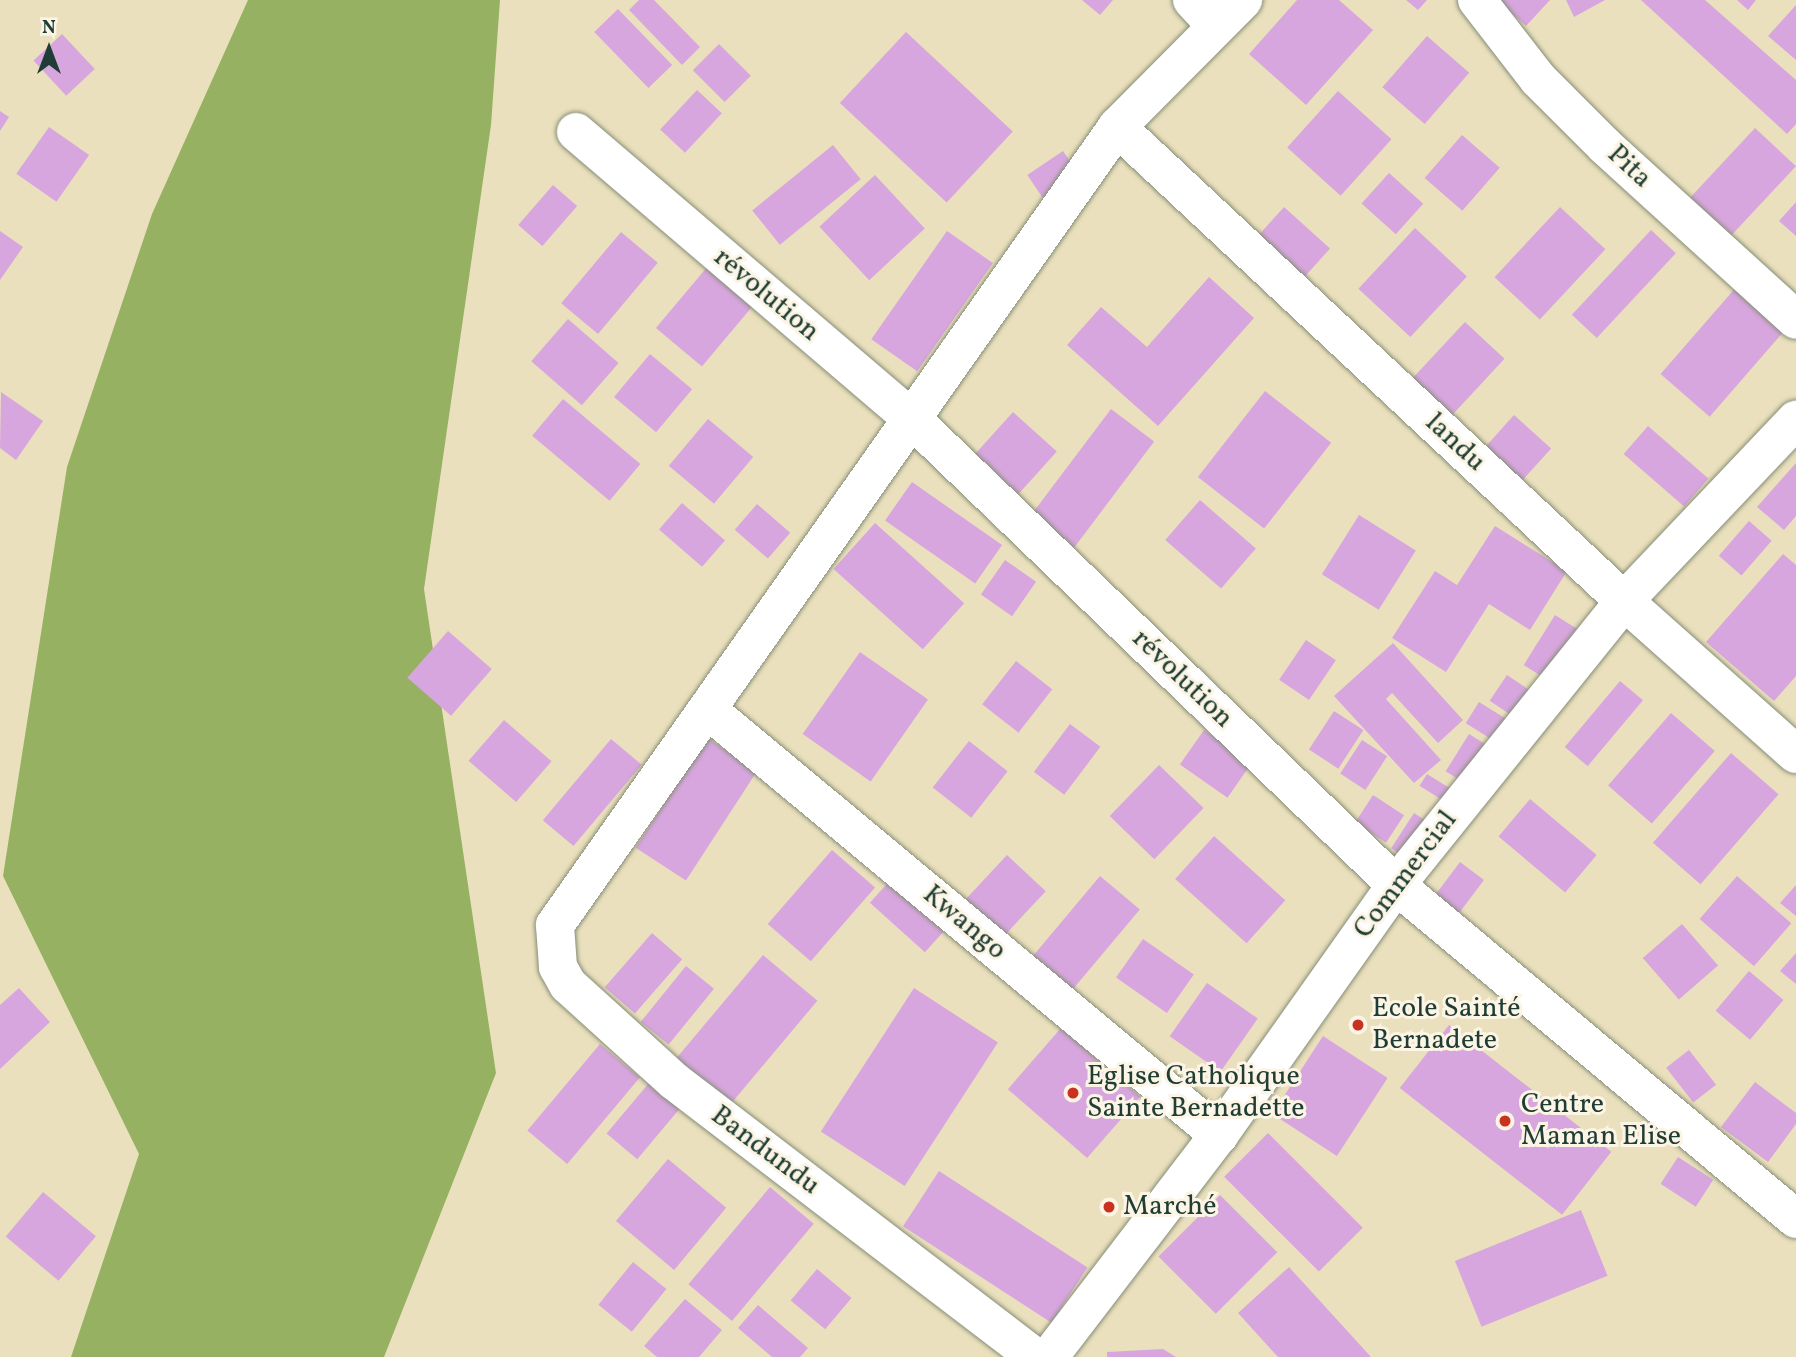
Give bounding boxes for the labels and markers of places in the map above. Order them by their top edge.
place label: Ecole Sainté Bernadete [1372,992,1521,1058]
marker: Ecole Sainté Bernadete [1350,1017,1366,1033]
place label: Eglise Catholique Sainte Bernadette [1087,1060,1305,1126]
marker: Eglise Catholique Sainte Bernadette [1065,1085,1081,1101]
place label: Centre Maman Elise [1521,1088,1681,1154]
marker: Centre Maman Elise [1495,1111,1515,1131]
place label: Marché [1123,1190,1217,1224]
marker: Marché [1101,1199,1117,1215]

